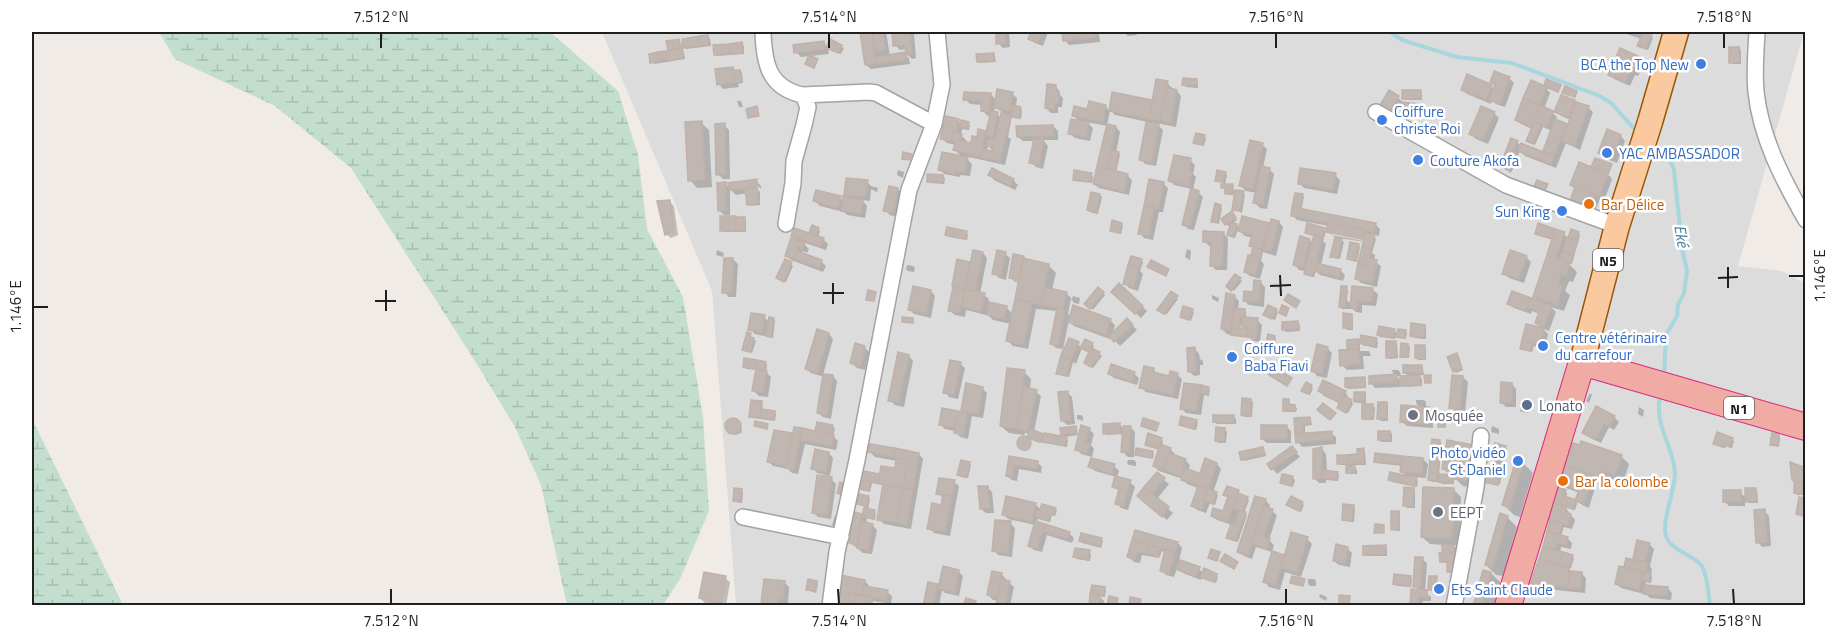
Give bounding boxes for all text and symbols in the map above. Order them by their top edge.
text: 7.512°N [353,5,409,28]
text: 7.514°N [801,5,857,28]
text: 7.516°N [1248,5,1304,28]
text: 7.518°N [1696,5,1752,28]
place label: BCA the Top New [1581,53,1689,76]
marker: BCA the Top New [1694,57,1708,71]
place label: Coiffure christe Roi [1394,100,1461,140]
marker: Coiffure christe Roi [1375,113,1389,127]
place label: YAC AMBASSADOR [1619,142,1740,165]
marker: YAC AMBASSADOR [1600,146,1614,160]
place label: Couture Akofa [1430,149,1520,172]
marker: Couture Akofa [1411,153,1425,167]
place label: Bar Délice [1601,193,1664,216]
marker: Bar Délice [1582,197,1596,211]
place label: Sun King [1495,200,1550,223]
marker: Sun King [1555,204,1569,218]
water label: Eké [1668,223,1696,251]
road number: N5 [1593,249,1623,271]
text: 1.146°E [1808,249,1831,303]
text: 1.146°E [4,280,27,334]
place label: Centre vétérinaire du carrefour [1555,326,1667,366]
place label: Coiffure Baba Fiavi [1244,337,1309,377]
marker: Centre vétérinaire du carrefour [1536,339,1550,353]
marker: Coiffure Baba Fiavi [1225,350,1239,364]
place label: Lonato [1539,394,1583,417]
road number: N1 [1724,397,1754,419]
marker: Lonato [1520,398,1534,412]
place label: Mosquée [1425,404,1483,427]
marker: Mosquée [1406,408,1420,422]
place label: Photo vidéo St Daniel [1431,441,1506,481]
marker: Photo vidéo St Daniel [1511,454,1525,468]
place label: Bar la colombe [1575,470,1668,493]
marker: Bar la colombe [1556,474,1570,488]
place label: EEPT [1450,501,1483,524]
marker: EEPT [1431,505,1445,519]
place label: Ets Saint Claude [1451,578,1553,601]
marker: Ets Saint Claude [1432,582,1446,596]
text: 7.512°N [363,609,419,632]
text: 7.514°N [811,609,867,632]
text: 7.516°N [1258,609,1314,632]
text: 7.518°N [1706,609,1762,632]

